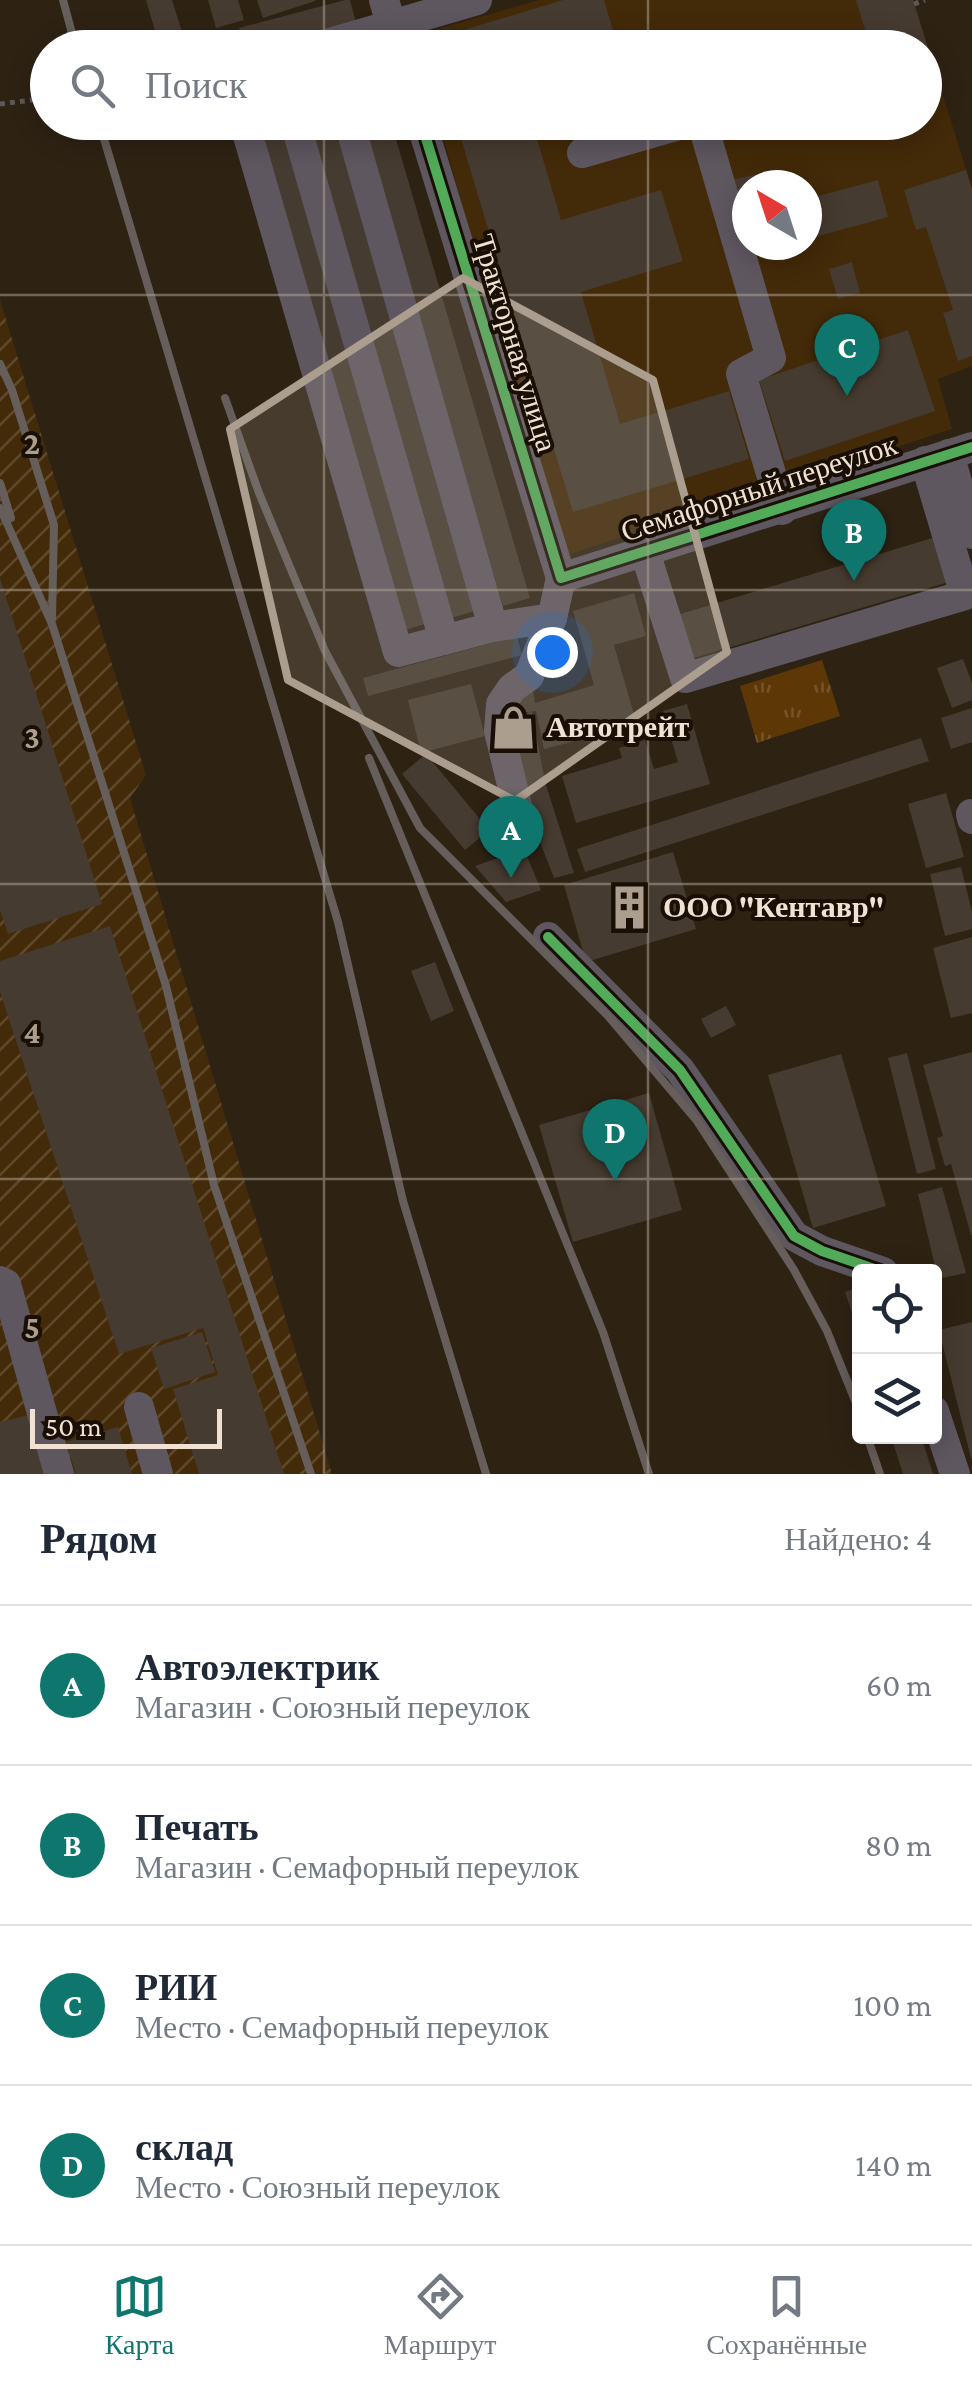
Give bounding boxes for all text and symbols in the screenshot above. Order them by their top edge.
search box [30,30,942,140]
icon: search [65,58,120,113]
text: Поиск [145,64,247,106]
north arrow [732,170,822,260]
street label: Тракторная улица [467,230,564,455]
pin: C [814,314,880,396]
text: 2 [24,425,40,461]
street label: Семафорный переулок [617,427,901,548]
pin: B [822,498,886,581]
your location [527,627,578,678]
shop icon: Автотрейт [489,703,537,751]
place label: Автотрейт [546,710,689,743]
text: 3 [24,719,40,755]
pin: A [478,796,544,878]
building icon: ООО "Кентавр" [606,883,654,931]
place label: ООО "Кентавр" [663,890,884,923]
text: 4 [23,1014,41,1050]
pin: D [582,1098,648,1181]
map controls [852,1264,942,1444]
button: locate [852,1264,942,1354]
text: 5 [24,1309,40,1345]
button: layers [852,1354,942,1444]
scale bar [30,1404,222,1448]
text: 50 m [45,1411,102,1442]
text: Рядом [40,1515,157,1562]
text: Найдено: 4 [784,1521,932,1557]
text: Автоэлектрик [135,1646,380,1688]
text: A [63,1667,82,1703]
text: 60 m [866,1667,932,1703]
text: Магазин · Союзный переулок [135,1689,530,1725]
text: Печать [135,1806,259,1848]
text: B [63,1827,82,1863]
text: 80 m [865,1827,932,1863]
text: Магазин · Семафорный переулок [135,1849,579,1885]
text: РИИ [135,1966,217,2008]
text: C [63,1987,82,2023]
text: 100 m [853,1987,932,2023]
text: Место · Семафорный переулок [135,2009,549,2045]
text: склад [135,2126,233,2168]
text: D [61,2147,84,2183]
text: 140 m [855,2147,932,2183]
text: Место · Союзный переулок [135,2169,500,2205]
tab: Карта [105,2269,174,2361]
tab: Маршрут [384,2269,497,2361]
tab: Сохранённые [706,2269,867,2361]

